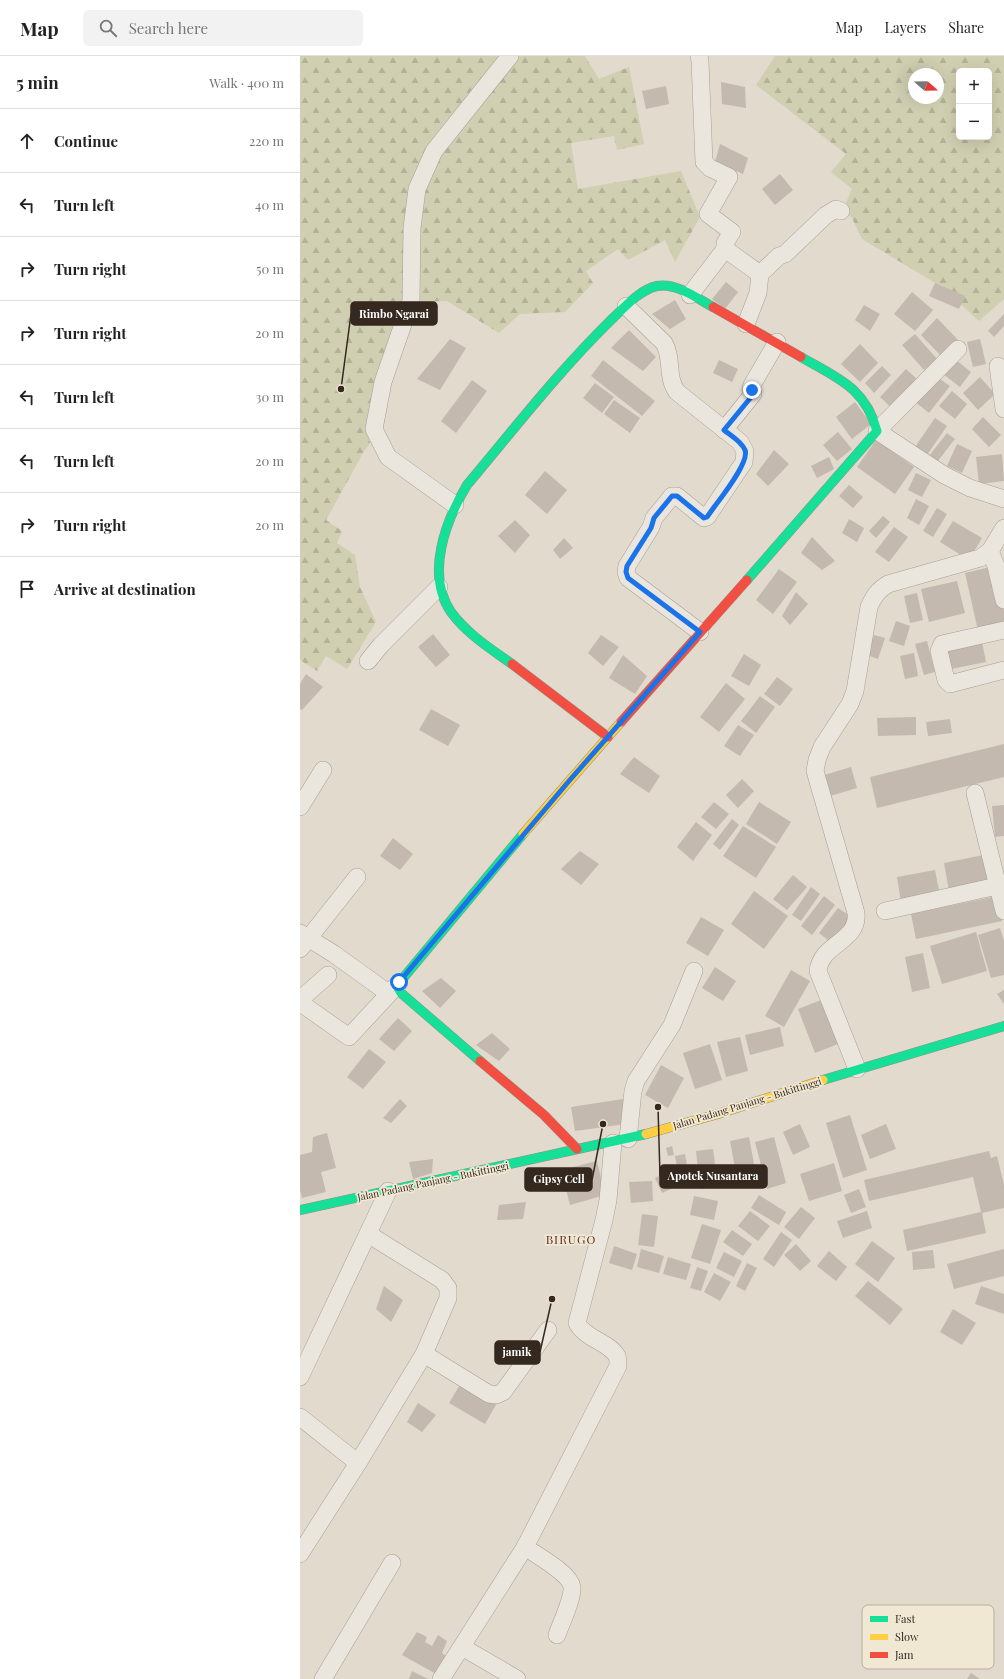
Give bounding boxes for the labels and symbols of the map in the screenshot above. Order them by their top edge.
north arrow [908,68,944,104]
callout: Rimbo Ngarai [351,302,437,325]
text: Rimbo Ngarai [359,306,430,321]
route end [743,381,761,399]
route start [390,973,408,991]
street label: Jalan Padang Panjang - Bukittinggi [670,1074,823,1133]
street label: Jalan Padang Panjang - Bukittinggi [355,1158,510,1204]
callout: Apotek Nusantara [660,1165,767,1188]
callout: Gipsy Cell [525,1168,592,1191]
text: Apotek Nusantara [667,1168,759,1183]
text: Gipsy Cell [533,1171,585,1186]
district label: BIRUGO [546,1231,596,1247]
callout: jamik [495,1341,540,1364]
text: jamik [502,1344,532,1359]
legend [862,1605,994,1669]
text: Fast [895,1611,915,1626]
text: Slow [895,1629,919,1644]
text: Jam [894,1647,914,1662]

